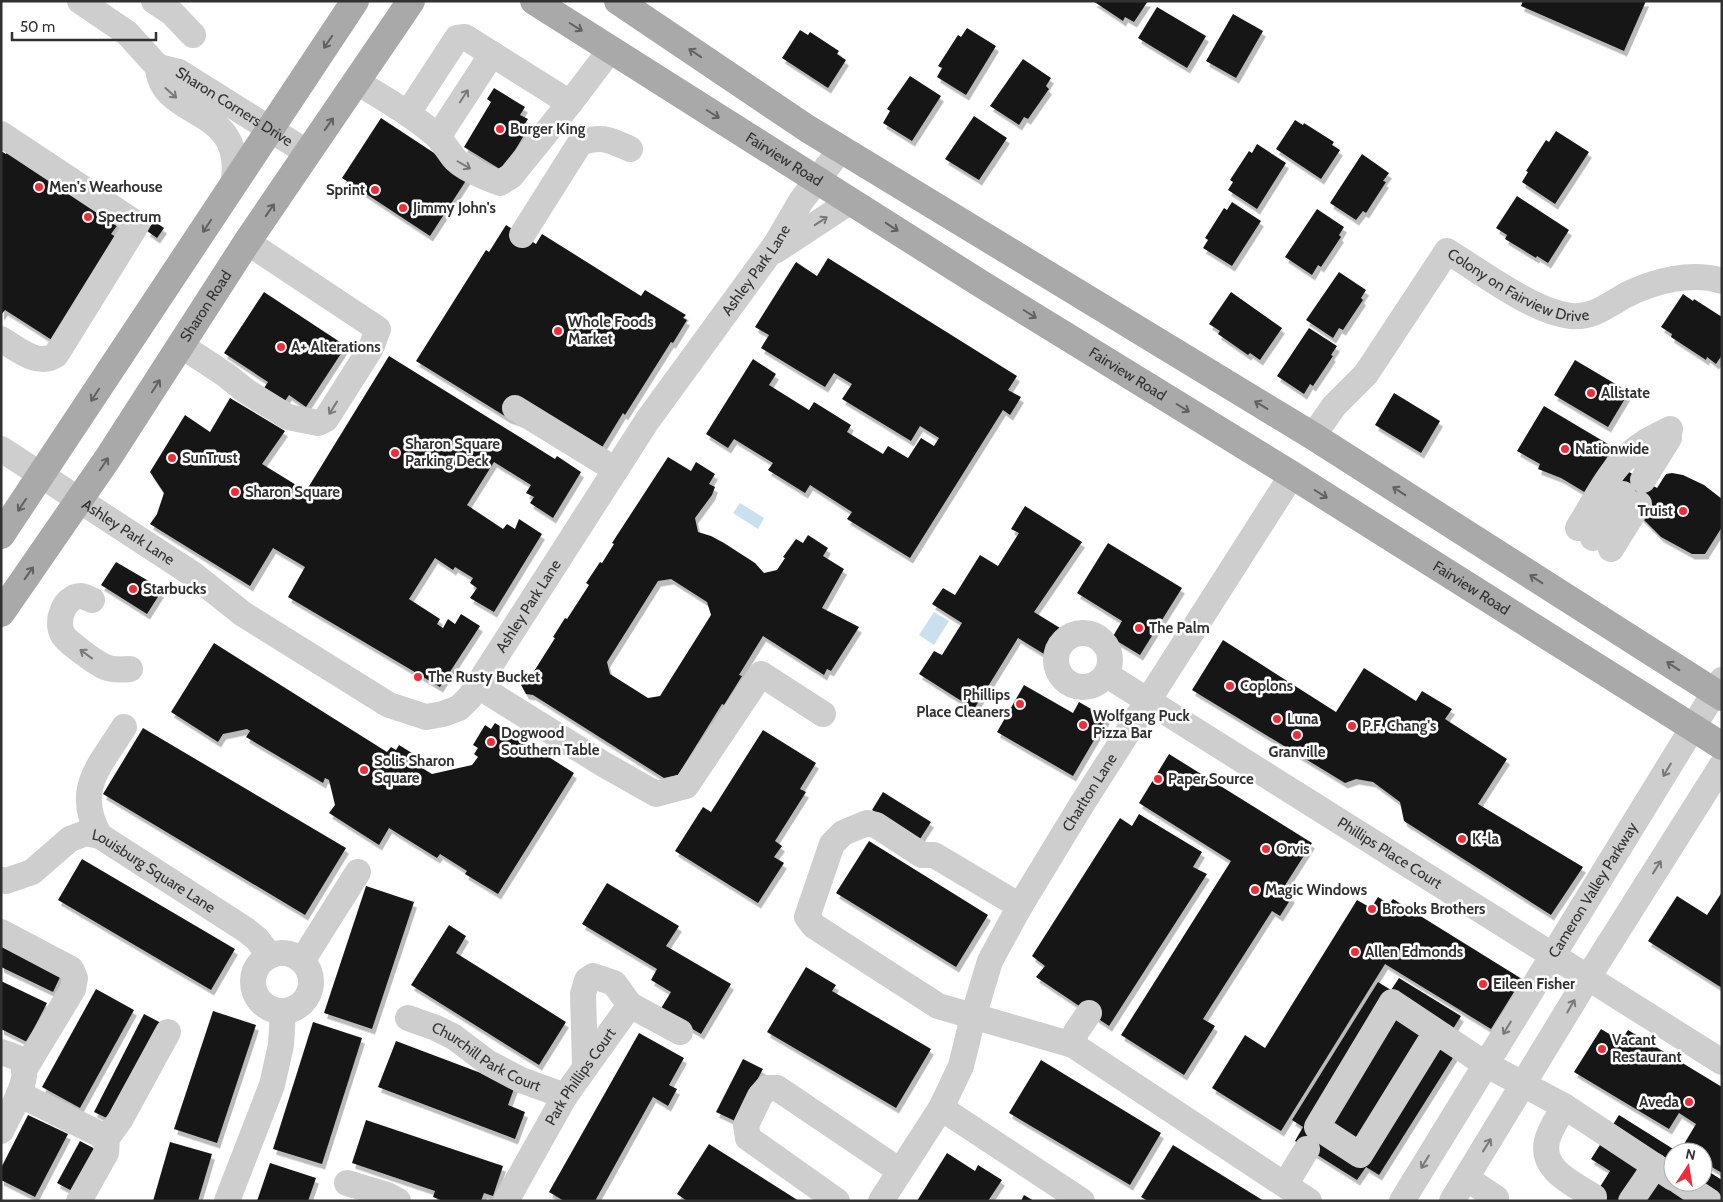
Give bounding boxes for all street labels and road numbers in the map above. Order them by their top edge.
street label: Sharon Corners Drive [172,63,296,150]
street label: Fairview Road [742,128,826,190]
street label: Ashley Park Lane [718,221,794,319]
street label: Colony on Fairview Drive [1444,245,1591,325]
street label: Sharon Road [176,267,235,345]
street label: Fairview Road [1086,343,1169,404]
street label: Ashley Park Lane [79,495,178,569]
street label: Ashley Park Lane [492,556,565,656]
street label: Fairview Road [1430,557,1513,619]
street label: Charlton Lane [1058,750,1121,835]
street label: Phillips Place Court [1334,813,1445,892]
street label: Cameron Valley Parkway [1545,819,1642,961]
street label: Louisburg Square Lane [90,826,219,917]
street label: Churchill Park Court [429,1018,543,1095]
street label: Park Phillips Court [541,1025,620,1128]

